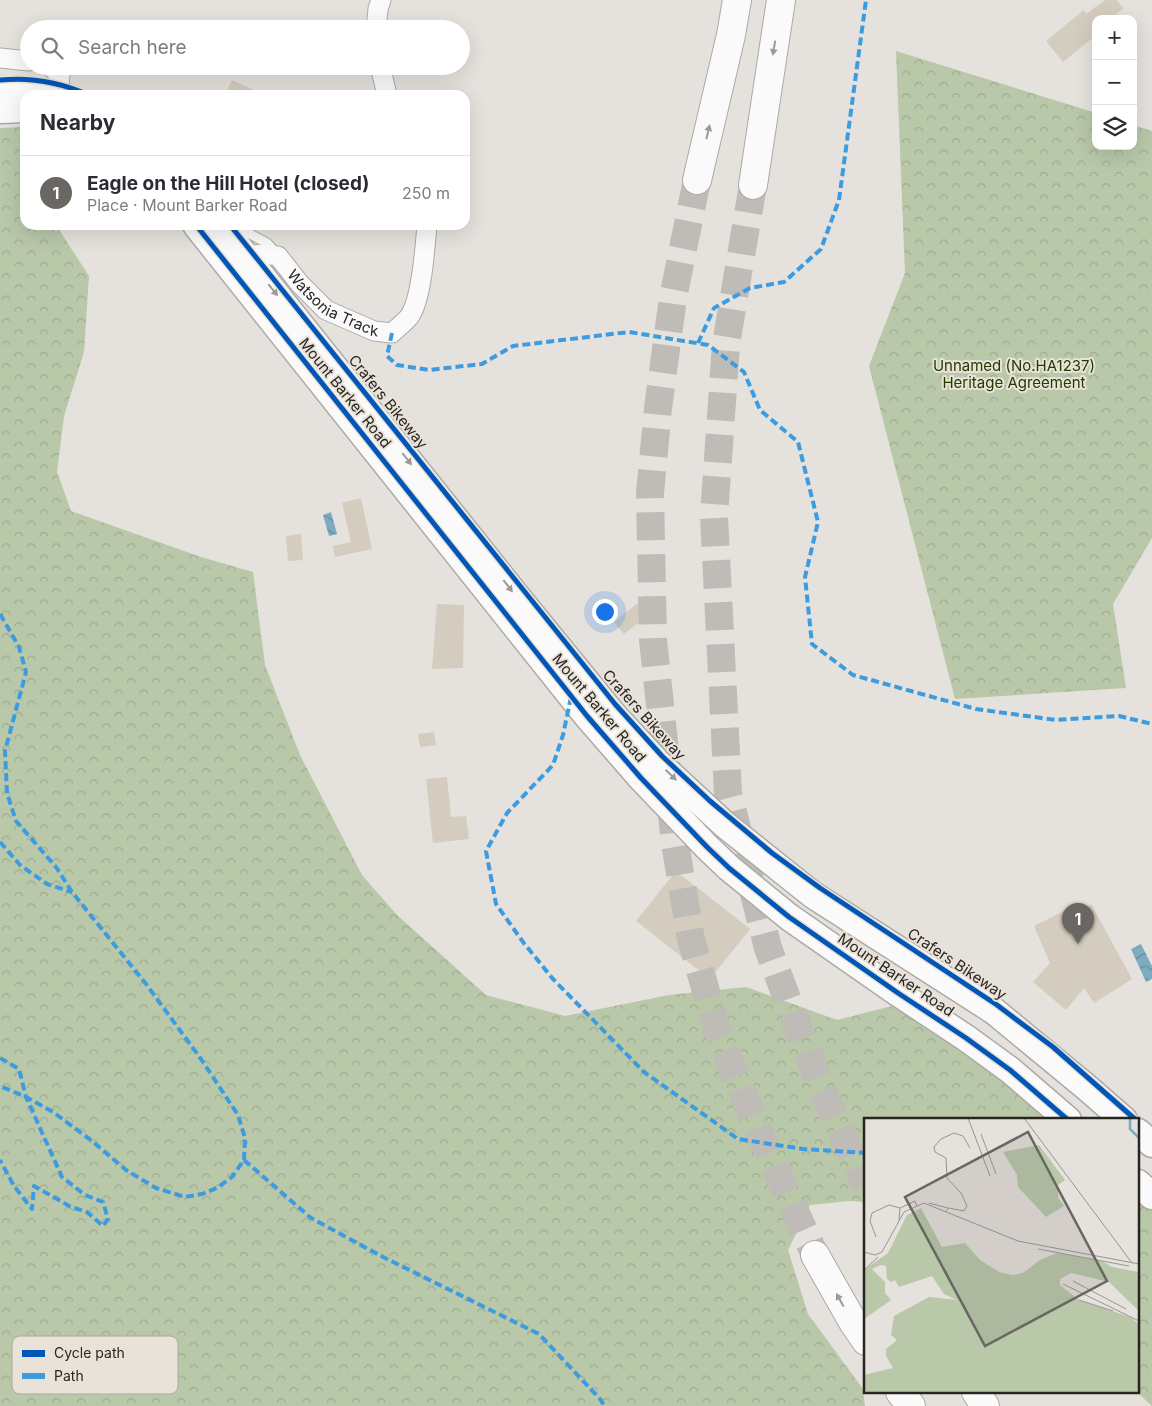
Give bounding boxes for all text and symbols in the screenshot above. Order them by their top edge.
map controls [1092,15,1137,150]
button: + [1092,15,1137,60]
search box [20,20,470,75]
icon: search [38,34,66,62]
text: Search here [78,36,187,59]
one-way arrow [770,41,778,57]
button: − [1092,60,1137,105]
button: layers [1092,105,1137,150]
text: Nearby [40,110,115,135]
one-way arrow [704,125,712,140]
text: Eagle on the Hill Hotel (closed) [87,172,369,195]
text: 1 [53,183,59,203]
text: 250 m [402,183,450,203]
text: Place · Mount Barker Road [87,195,287,215]
street label: Watsonia Track [283,266,380,341]
one-way arrow [267,284,278,297]
street label: Mount Barker Road [295,334,396,452]
street label: Crafers Bikeway [345,351,432,453]
park label: Unnamed (No.HA1237) Heritage Agreement [933,356,1095,392]
one-way arrow [402,452,412,465]
one-way arrow [502,579,513,592]
your location [592,599,618,625]
street label: Mount Barker Road [548,649,650,766]
street label: Crafers Bikeway [599,665,690,764]
one-way arrow [665,769,677,781]
pin: 1 [1062,903,1094,944]
street label: Crafers Bikeway [904,923,1011,1004]
street label: Mount Barker Road [835,929,958,1021]
inset map [864,1118,1140,1394]
one-way arrow [836,1293,845,1306]
legend [12,1336,178,1394]
text: Cycle path [54,1344,125,1361]
text: Path [54,1367,84,1384]

